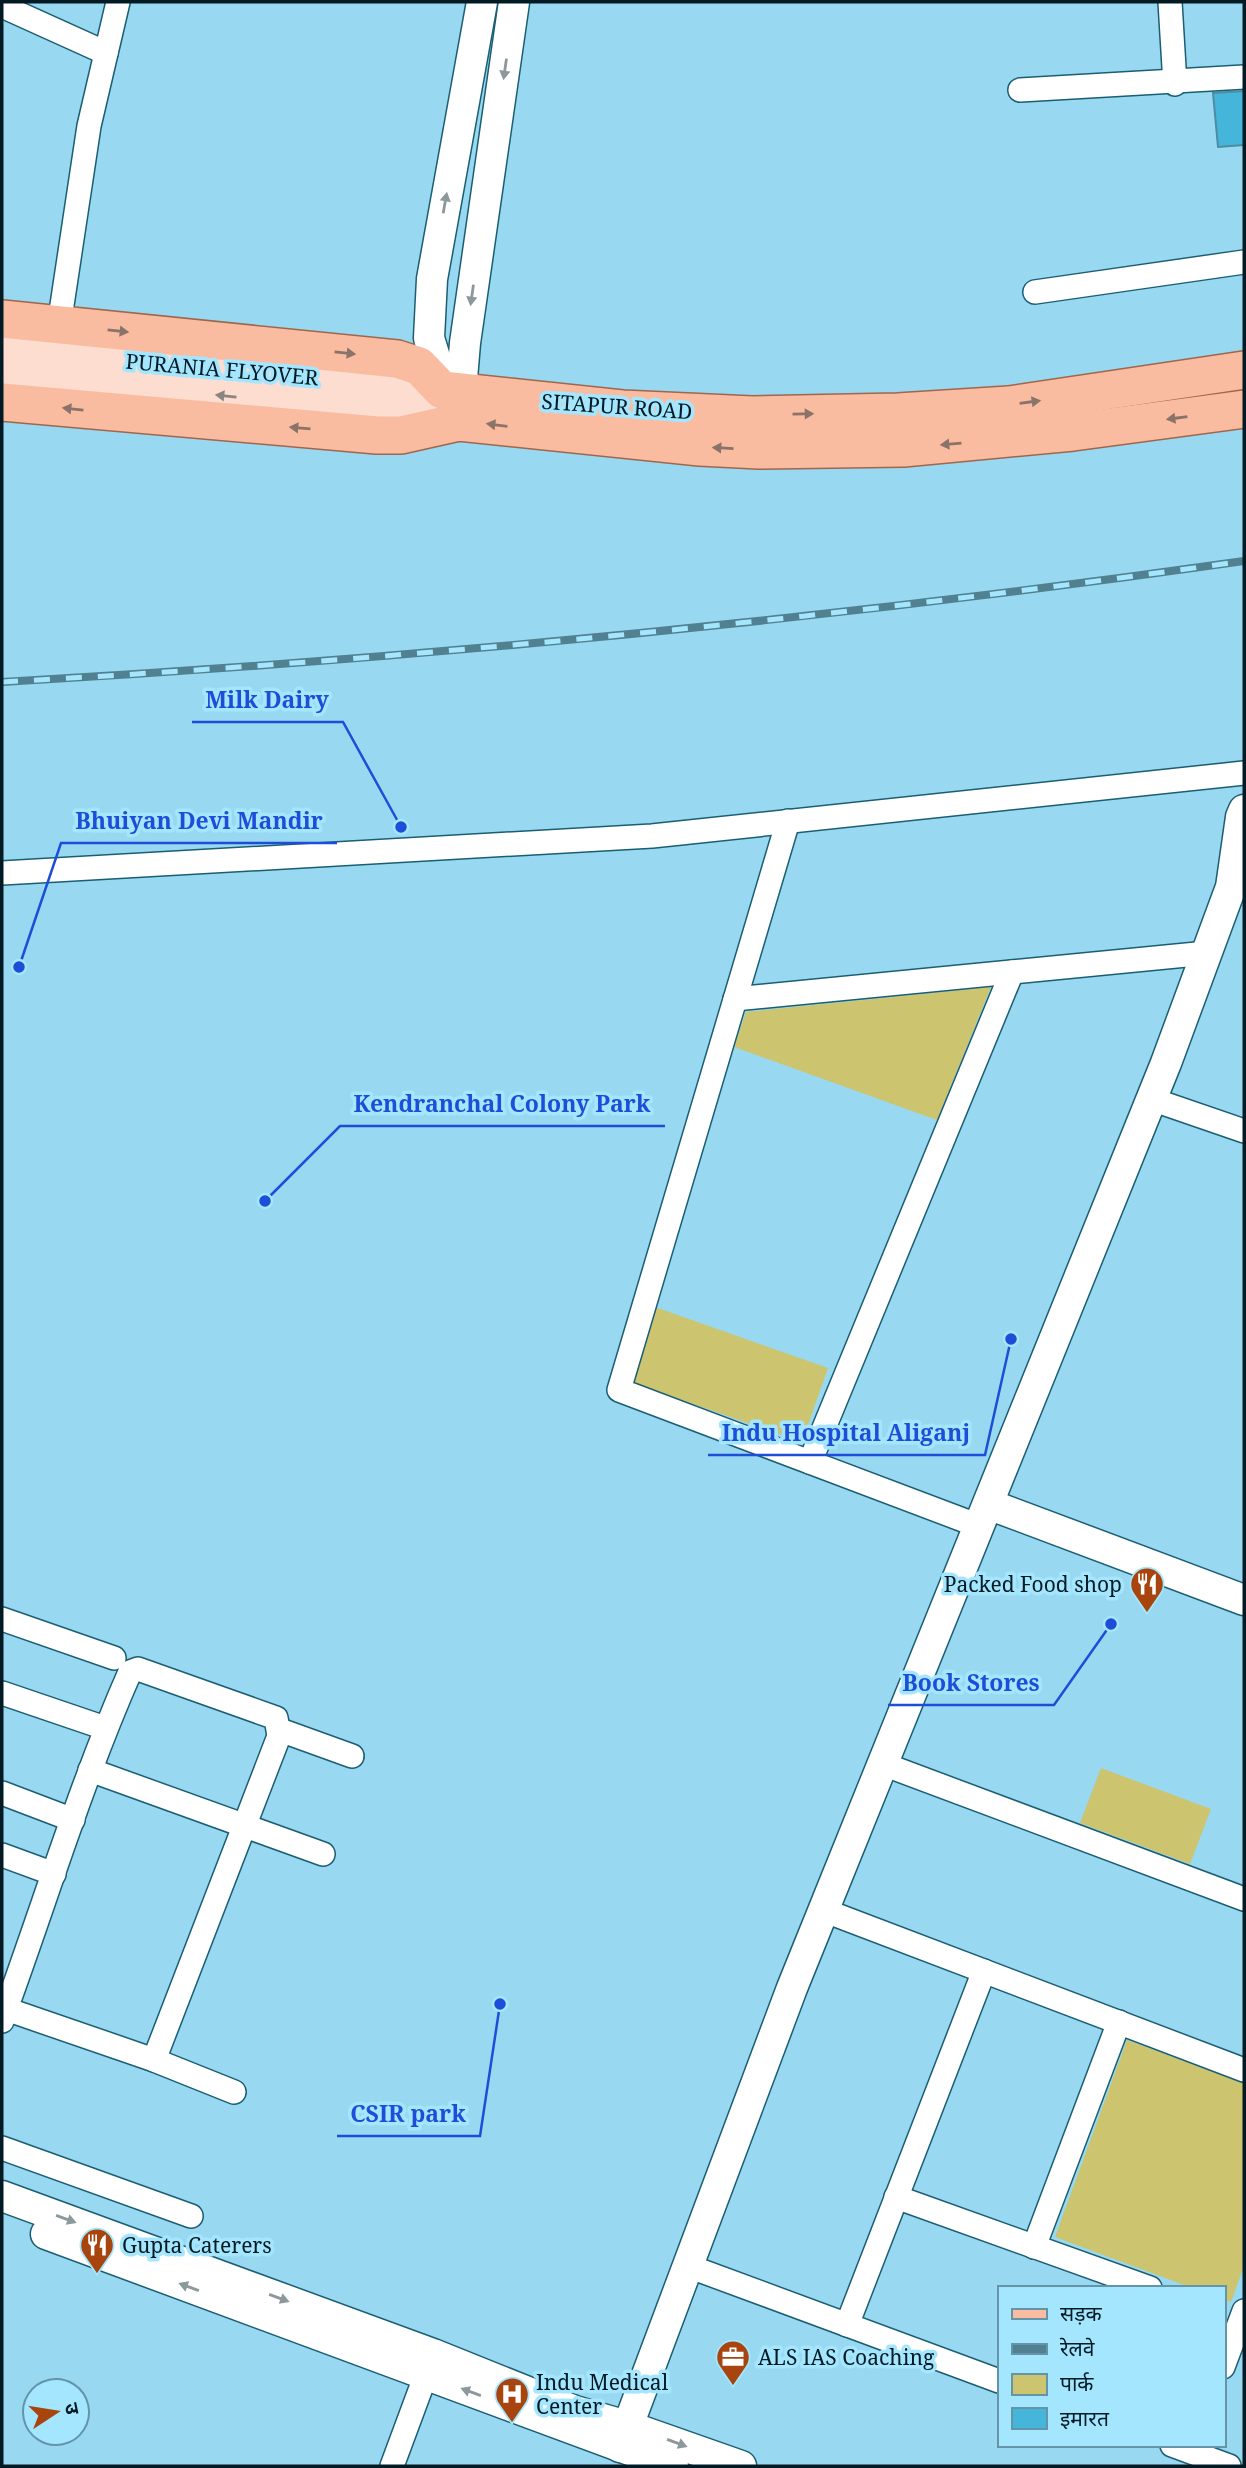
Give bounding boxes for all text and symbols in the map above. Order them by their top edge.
one-way arrow [499,58,510,80]
one-way arrow [440,192,451,214]
one-way arrow [467,284,478,306]
one-way arrow [108,325,130,336]
street label: PURANIA FLYOVER [125,347,320,391]
one-way arrow [334,348,356,359]
street label: SITAPUR ROAD [541,387,693,425]
one-way arrow [215,390,237,401]
one-way arrow [1019,396,1041,407]
one-way arrow [62,403,84,414]
one-way arrow [792,408,814,420]
one-way arrow [1165,413,1187,424]
one-way arrow [486,420,508,431]
one-way arrow [289,422,311,433]
one-way arrow [939,438,961,449]
one-way arrow [712,442,734,453]
callout: Milk Dairy [192,678,343,722]
text: Milk Dairy [205,683,329,715]
callout: Bhuiyan Devi Mandir [61,799,337,843]
text: Bhuiyan Devi Mandir [75,804,323,836]
callout: Kendranchal Colony Park [340,1082,665,1126]
text: Kendranchal Colony Park [354,1087,651,1119]
callout: Indu Hospital Aliganj [708,1411,985,1455]
text: Indu Hospital Aliganj [722,1416,970,1448]
restaurant icon: Packed Food shop [1128,1565,1166,1614]
place label: Packed Food shop [944,1570,1122,1598]
callout: Book Stores [888,1661,1054,1705]
text: Book Stores [902,1666,1040,1698]
callout: CSIR park [337,2092,480,2136]
text: CSIR park [350,2097,466,2129]
one-way arrow [55,2214,76,2225]
restaurant icon: Gupta Caterers [78,2226,116,2275]
place label: Gupta Caterers [122,2231,272,2259]
one-way arrow [178,2282,199,2293]
legend [998,2286,1225,2447]
one-way arrow [269,2292,290,2303]
text: सड़क [1060,2299,1102,2327]
text: रेलवे [1059,2334,1095,2362]
office icon: ALS IAS Coaching [714,2338,752,2387]
place label: ALS IAS Coaching [758,2343,935,2371]
place label: Indu Medical Center [536,2368,669,2420]
text: पार्क [1060,2369,1094,2397]
hospital icon: Indu Medical Center [493,2375,531,2424]
north arrow [21,2377,91,2447]
one-way arrow [460,2387,481,2398]
text: उ [59,2400,87,2417]
text: इमारत [1060,2404,1110,2432]
one-way arrow [666,2438,687,2449]

